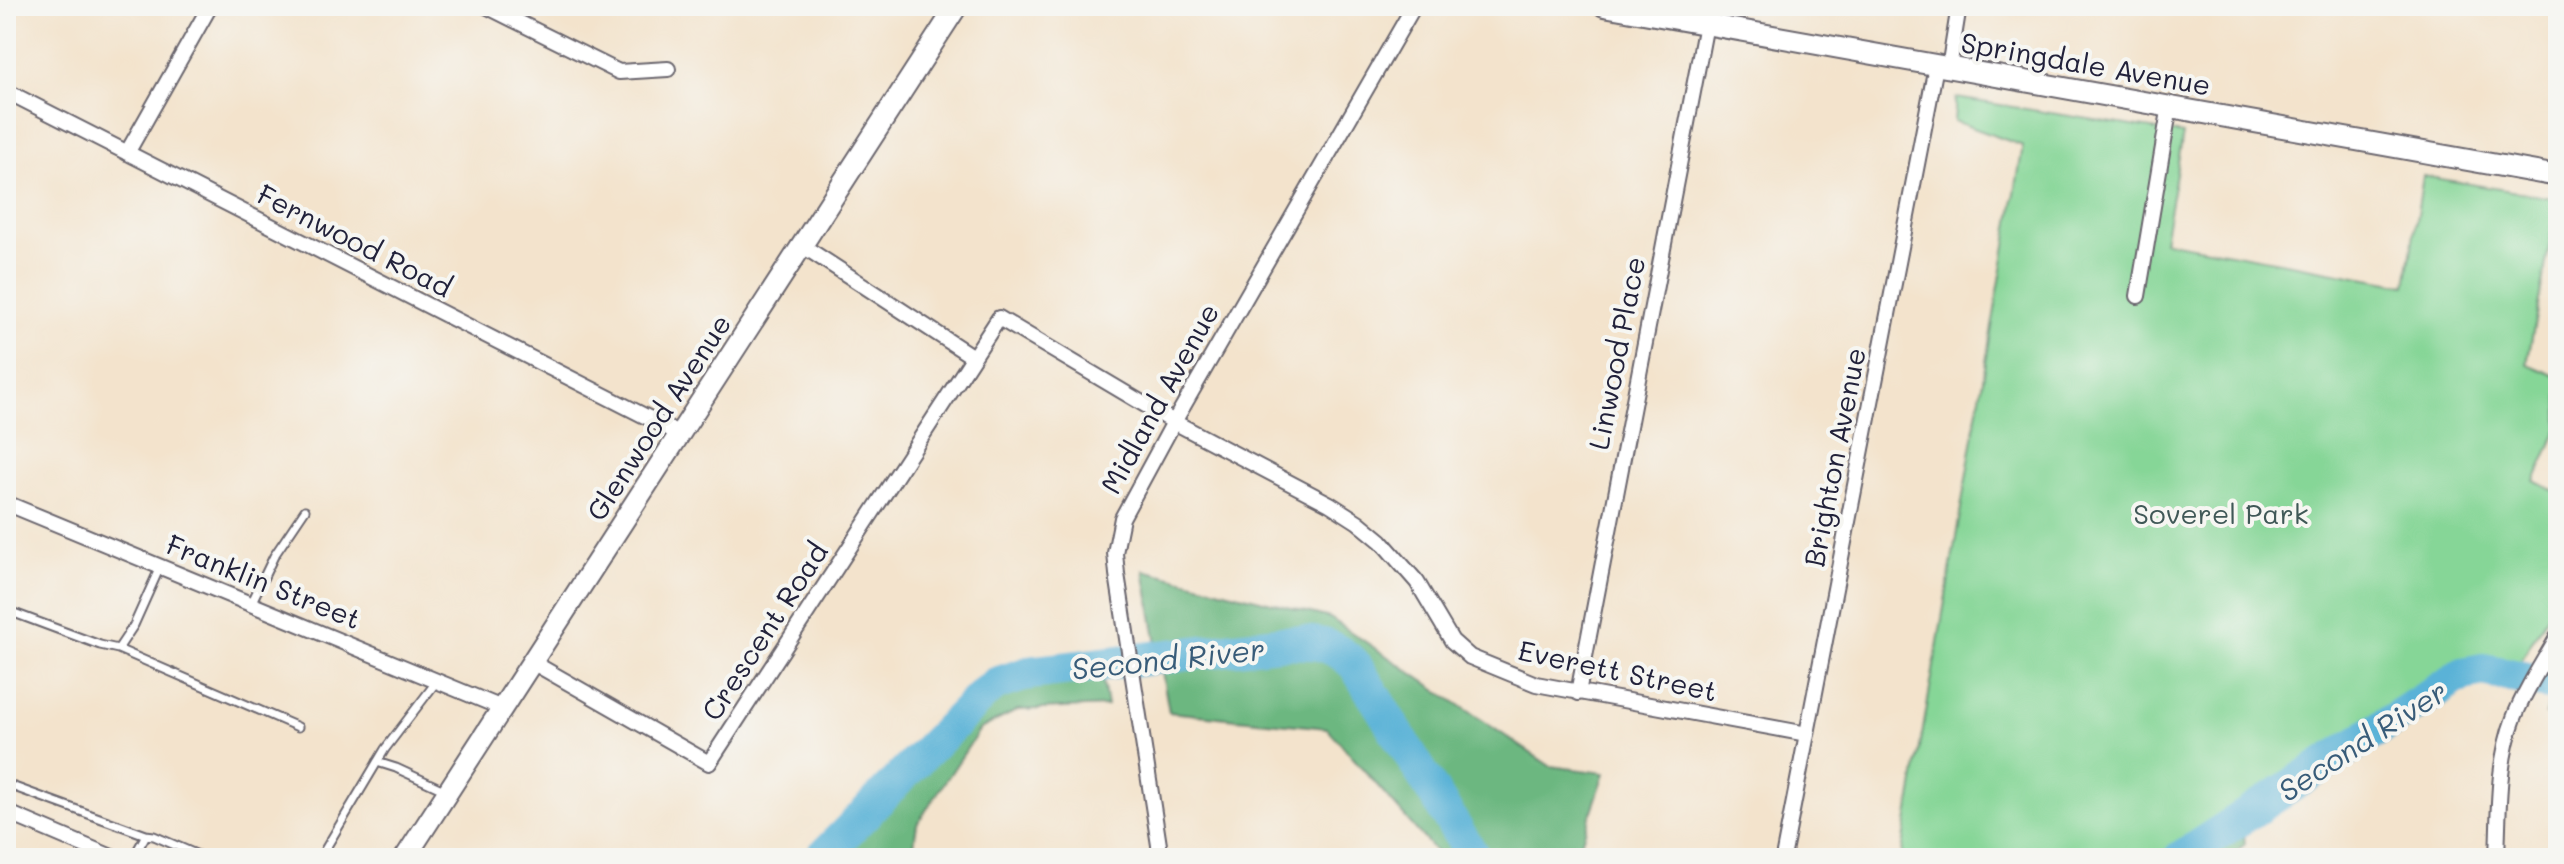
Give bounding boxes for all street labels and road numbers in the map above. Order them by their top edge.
street label: Springdale Avenue [1958,23,2214,103]
street label: Fernwood Road [252,175,458,305]
street label: Linwood Place [1580,253,1652,453]
street label: Midland Avenue [1092,296,1226,500]
street label: Glenwood Avenue [578,307,738,527]
street label: Brighton Avenue [1795,344,1873,570]
street label: Franklin Street [161,526,367,636]
street label: Crescent Road [693,535,835,727]
street label: Everett Street [1515,631,1721,709]

